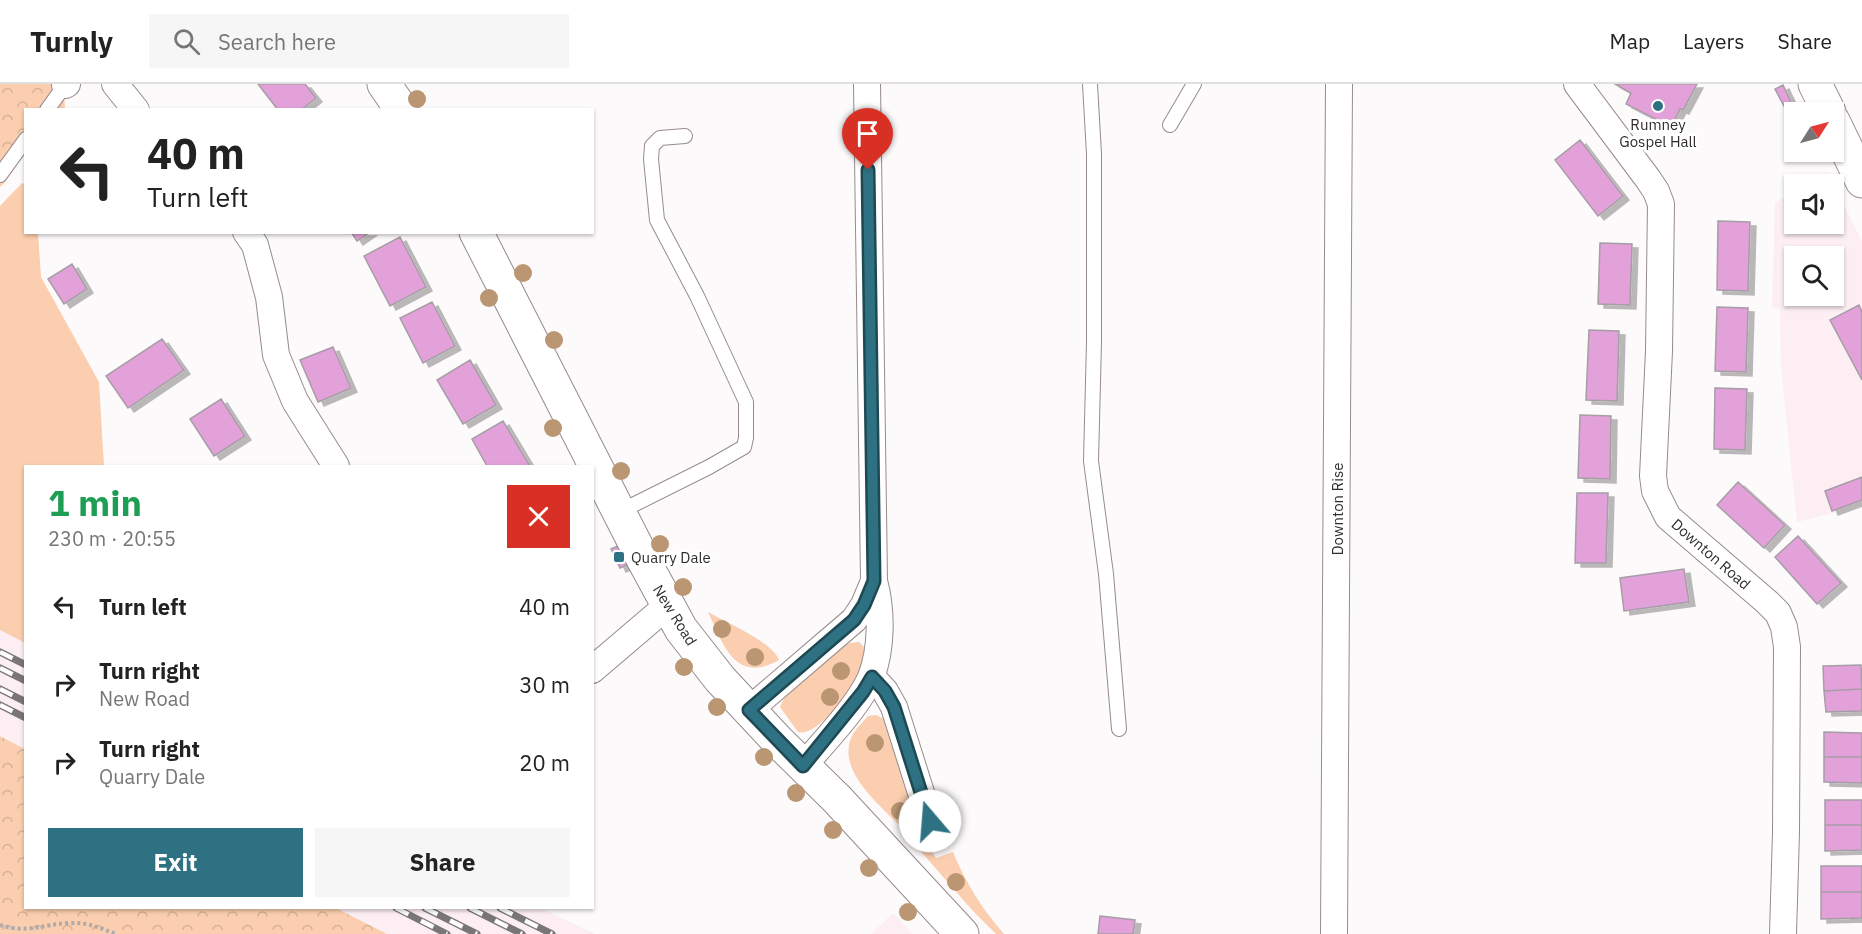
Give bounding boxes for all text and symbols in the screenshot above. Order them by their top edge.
search box [149,14,569,68]
text: Turnly [30,23,113,60]
icon: search [170,25,203,58]
text: Search here [218,27,336,56]
text: Map [1610,27,1650,55]
text: Layers [1683,27,1745,55]
text: Share [1778,27,1832,55]
marker: Rumney Gospel Hall [1651,99,1665,113]
north arrow [1784,102,1844,162]
map controls [1784,102,1844,306]
pin [842,108,893,170]
place label: Rumney Gospel Hall [1619,115,1697,151]
icon: arrive [851,117,884,150]
text: 40 m [147,126,245,181]
icon: left [48,132,126,210]
button: sound [1784,174,1844,234]
text: Turn left [147,179,248,214]
button: search [1784,246,1844,306]
street label: Downton Rise [1328,463,1347,556]
text: 1 min [48,479,142,526]
button: close [507,485,570,548]
street label: Downton Road [1668,514,1754,594]
text: 230 m · 20:55 [48,525,176,552]
place label: Quarry Dale [631,548,711,567]
marker: Quarry Dale [612,550,626,564]
street label: New Road [649,581,701,649]
icon: left [48,590,81,623]
text: Turn left [99,592,187,621]
text: 40 m [519,592,570,621]
text: Turn right [99,656,200,685]
icon: right [48,668,81,701]
text: 30 m [519,670,570,699]
text: New Road [99,685,190,712]
text: Turn right [99,734,200,763]
icon: right [48,746,81,779]
text: 20 m [519,748,570,777]
text: Quarry Dale [99,763,205,790]
position arrow [898,789,962,853]
button: Exit [48,828,303,897]
button: Share [315,828,570,897]

